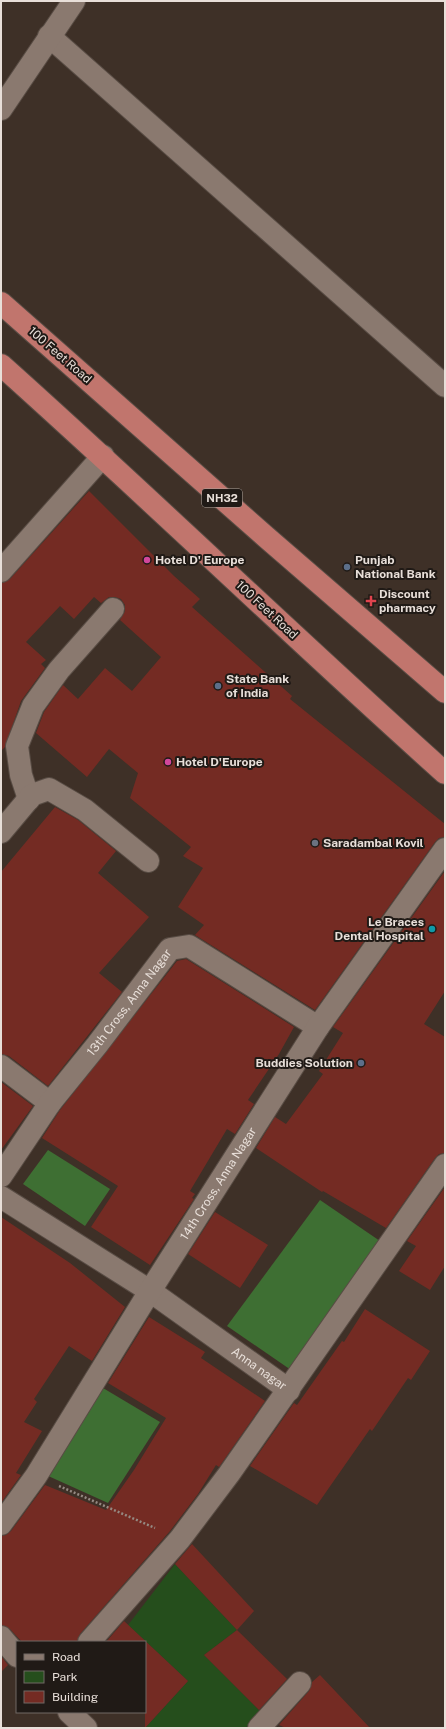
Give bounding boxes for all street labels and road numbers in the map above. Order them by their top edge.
street label: 100 Feet Road [26,324,94,386]
road number: NH32 [202,489,242,507]
street label: 100 Feet Road [233,578,301,642]
street label: 13th Cross, Anna Nagar [84,946,175,1059]
street label: 14th Cross, Anna Nagar [177,1124,259,1243]
street label: Anna nagar [229,1344,289,1393]

